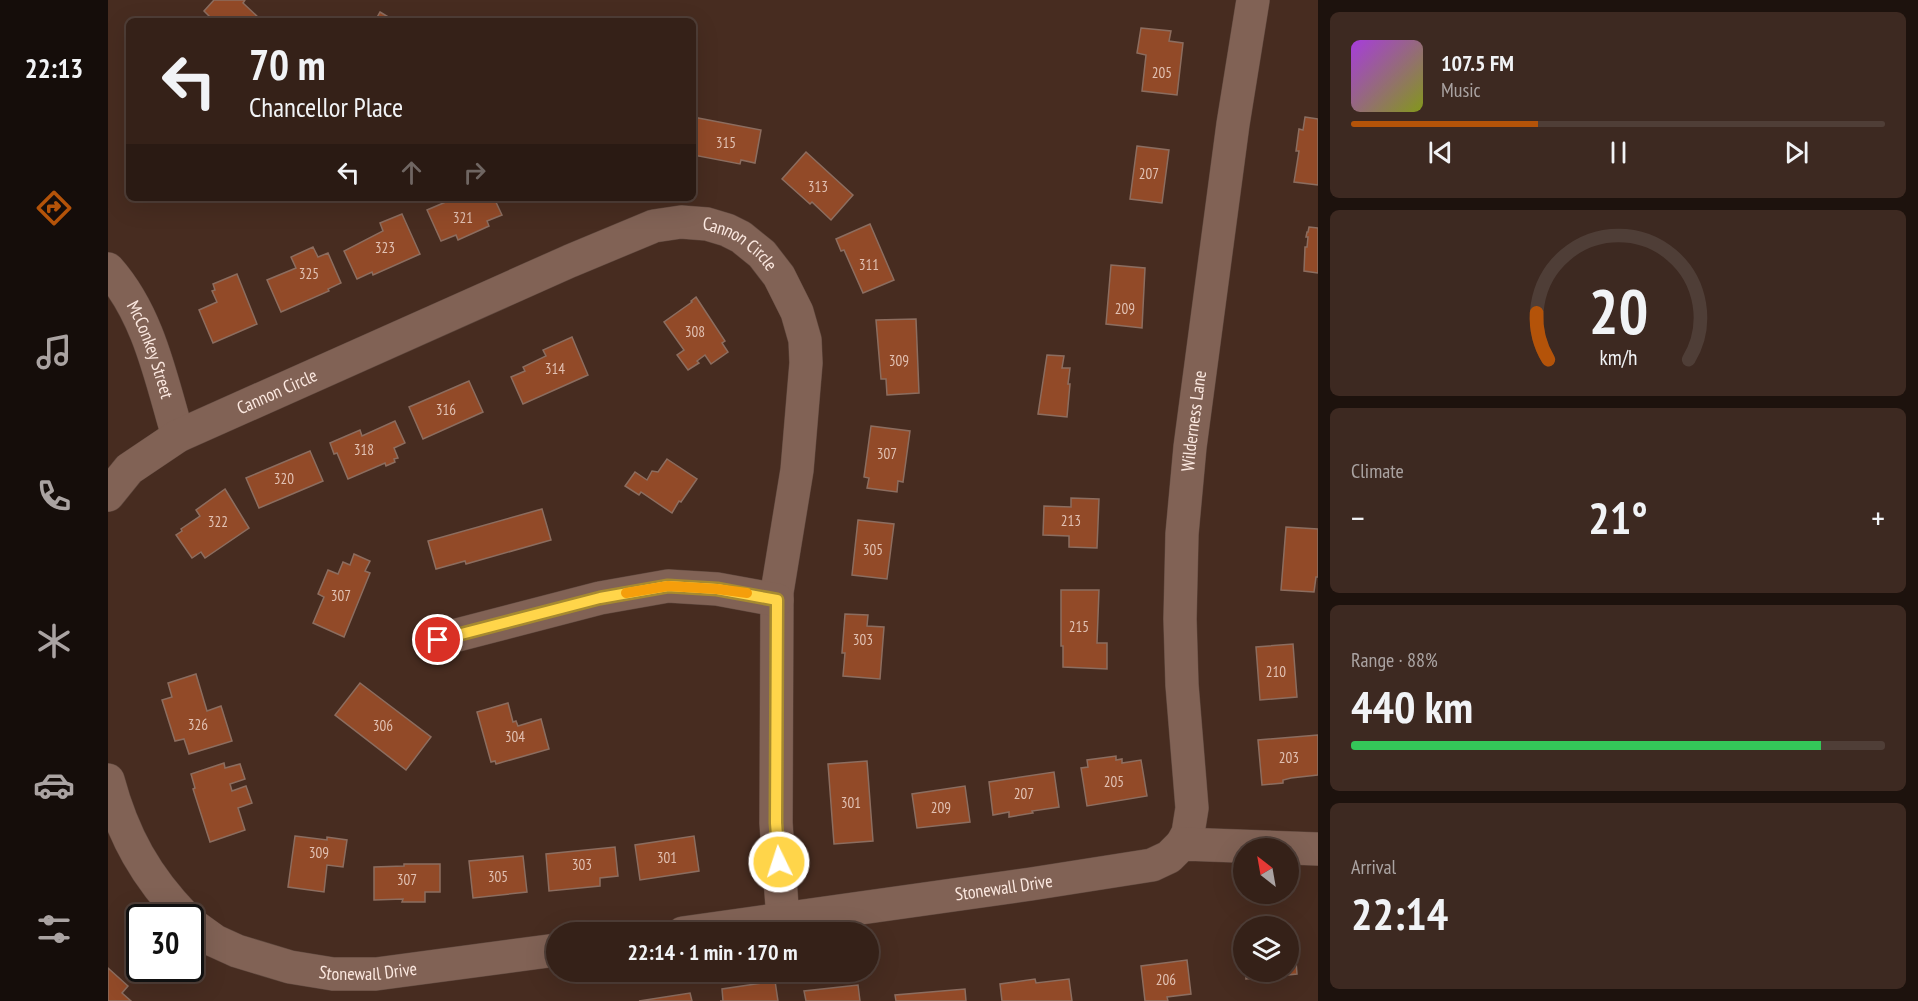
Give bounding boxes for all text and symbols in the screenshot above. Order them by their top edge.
text: 70 m [249,37,326,92]
icon: left [150,42,228,120]
text: 107.5 FM [1441,49,1514,77]
text: 22:13 [25,51,83,85]
house number: 205 [1152,63,1172,82]
text: Music [1441,77,1481,103]
text: Chancellor Place [249,90,403,124]
house number: 315 [716,133,736,152]
icon: previous [1424,136,1457,169]
icon: pause [1602,136,1635,169]
icon: next [1780,136,1813,169]
icon: left [332,156,365,189]
icon: ahead [395,156,428,189]
icon: right [458,156,491,189]
house number: 207 [1139,164,1159,183]
house number: 313 [808,177,828,196]
icon: directions [33,187,75,229]
house number: 321 [453,208,473,227]
street label: Cannon Circle [702,212,783,275]
house number: 323 [375,238,395,257]
house number: 311 [859,255,879,274]
house number: 325 [299,264,319,283]
text: 20 [1588,270,1648,351]
street label: McConkey Street [122,296,179,401]
house number: 209 [1115,299,1135,318]
house number: 308 [685,322,705,341]
icon: music [33,331,75,373]
text: km/h [1599,343,1637,371]
house number: 309 [889,351,909,370]
house number: 314 [545,359,565,378]
street label: Cannon Circle [233,363,321,419]
street label: Wilderness Lane [1176,369,1211,472]
house number: 316 [436,400,456,419]
house number: 318 [354,440,374,459]
house number: 307 [877,444,897,463]
text: Climate [1351,458,1404,484]
house number: 320 [274,469,294,488]
icon: phone [33,475,75,517]
text: 21° [1588,488,1648,546]
text: − [1351,496,1365,539]
text: + [1871,496,1885,539]
house number: 213 [1061,511,1081,530]
house number: 322 [208,512,228,531]
house number: 305 [863,540,883,559]
house number: 307 [331,586,351,605]
pin [412,614,463,665]
house number: 215 [1069,617,1089,636]
icon: climate [33,620,75,662]
icon: arrive [421,623,454,656]
house number: 303 [853,630,873,649]
text: Range · 88% [1351,647,1438,673]
house number: 210 [1266,662,1286,681]
text: 440 km [1351,677,1473,735]
house number: 326 [188,715,208,734]
house number: 306 [373,716,393,735]
house number: 304 [505,727,525,746]
house number: 203 [1279,748,1299,767]
icon: car [33,764,75,806]
house number: 205 [1104,772,1124,791]
house number: 207 [1014,784,1034,803]
house number: 301 [841,793,861,812]
house number: 209 [931,798,951,817]
position arrow [747,830,811,894]
north arrow [1233,838,1299,904]
map controls [1233,838,1299,982]
house number: 309 [309,843,329,862]
house number: 301 [657,848,677,867]
text: Arrival [1351,854,1396,880]
house number: 303 [572,855,592,874]
house number: 305 [488,867,508,886]
street label: Stonewall Drive [953,869,1054,906]
house number: 307 [397,870,417,889]
text: 22:14 [1351,884,1448,942]
speed limit sign: 30 [126,904,204,982]
icon: filters [33,908,75,950]
button: layers [1233,916,1299,982]
text: 22:14 · 1 min · 170 m [627,938,798,966]
street label: Stonewall Drive [317,957,418,985]
house number: 206 [1156,970,1176,989]

